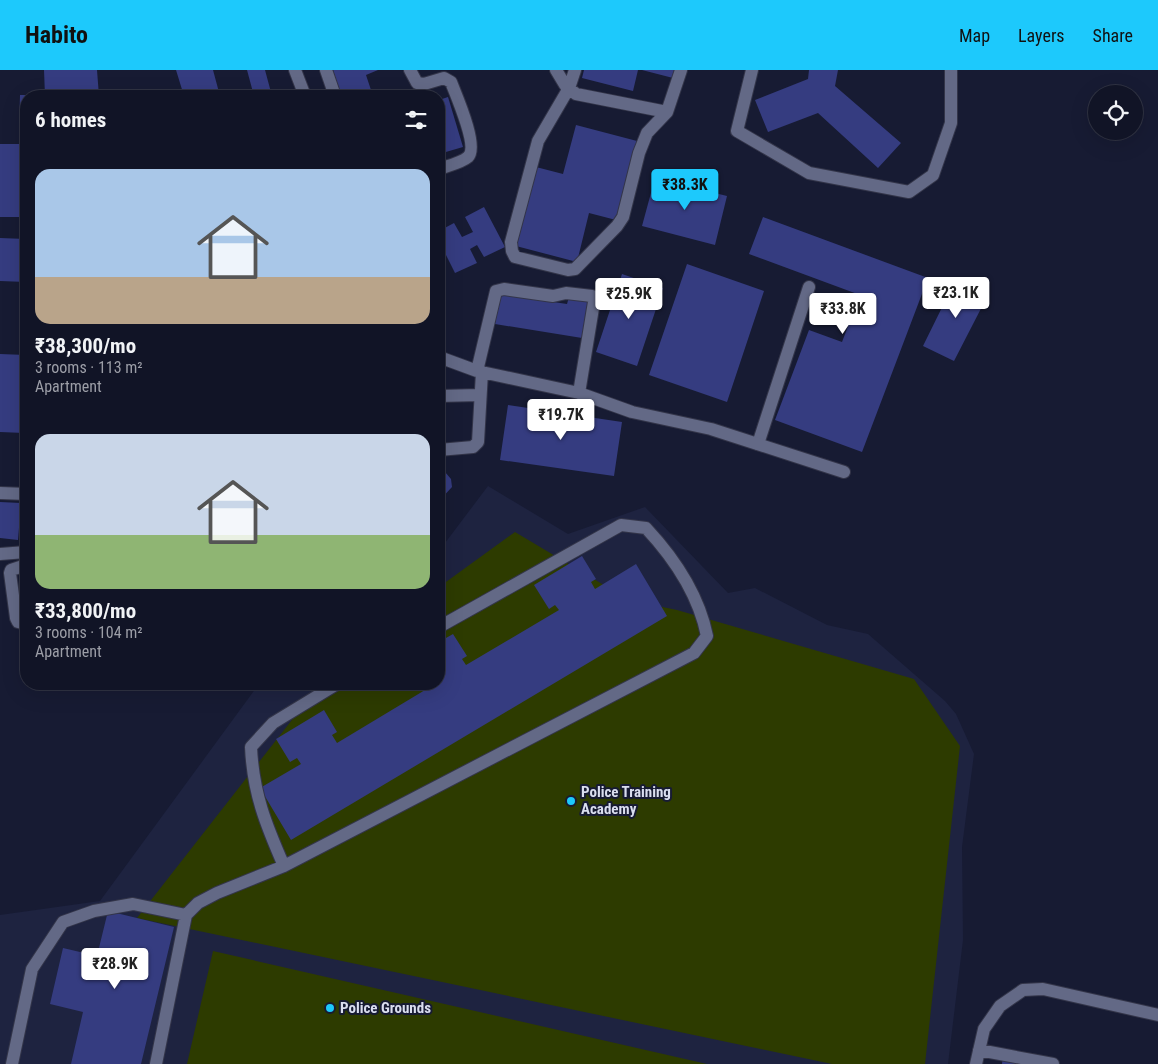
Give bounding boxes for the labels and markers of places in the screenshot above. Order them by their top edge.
pin: ₹38.3K [644,168,726,211]
pin: ₹23.1K [915,276,997,319]
pin: ₹25.9K [588,278,670,320]
pin: ₹33.8K [802,292,884,335]
pin: ₹19.7K [520,398,602,441]
place label: Police Training Academy [581,783,671,818]
marker: Police Training Academy [565,795,577,807]
pin: ₹28.9K [74,948,156,990]
place label: Police Grounds [340,999,431,1017]
marker: Police Grounds [324,1002,336,1014]

